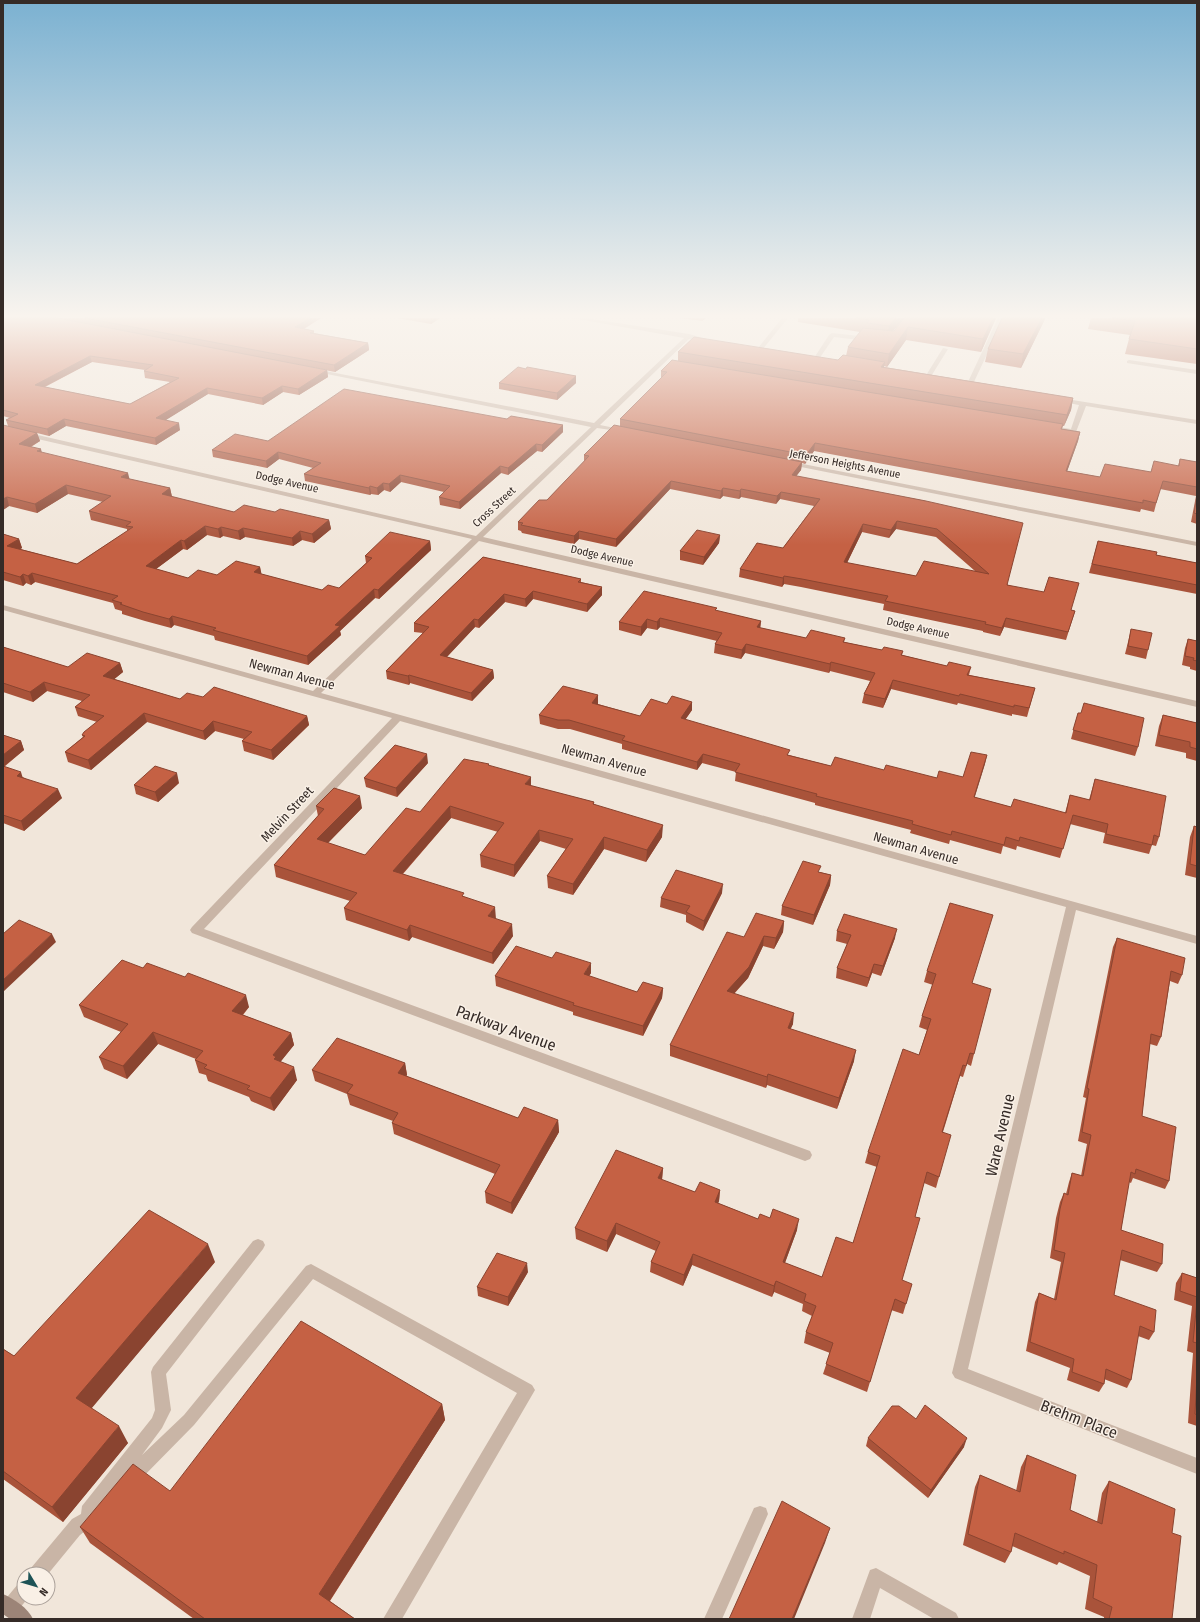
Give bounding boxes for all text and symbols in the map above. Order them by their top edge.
street label: Jefferson Heights Avenue [788,447,902,481]
street label: Dodge Avenue [254,468,320,496]
street label: Cross Street [470,484,518,530]
street label: Dodge Avenue [569,542,635,570]
street label: Dodge Avenue [885,614,951,642]
street label: Newman Avenue [247,655,337,693]
street label: Newman Avenue [560,741,648,779]
street label: Melvin Street [258,783,317,845]
street label: Newman Avenue [872,829,960,867]
street label: Parkway Avenue [453,1001,559,1055]
street label: Ware Avenue [981,1092,1019,1178]
street label: Brehm Place [1038,1396,1120,1442]
north arrow [16,1566,56,1606]
text: N [36,1585,51,1598]

